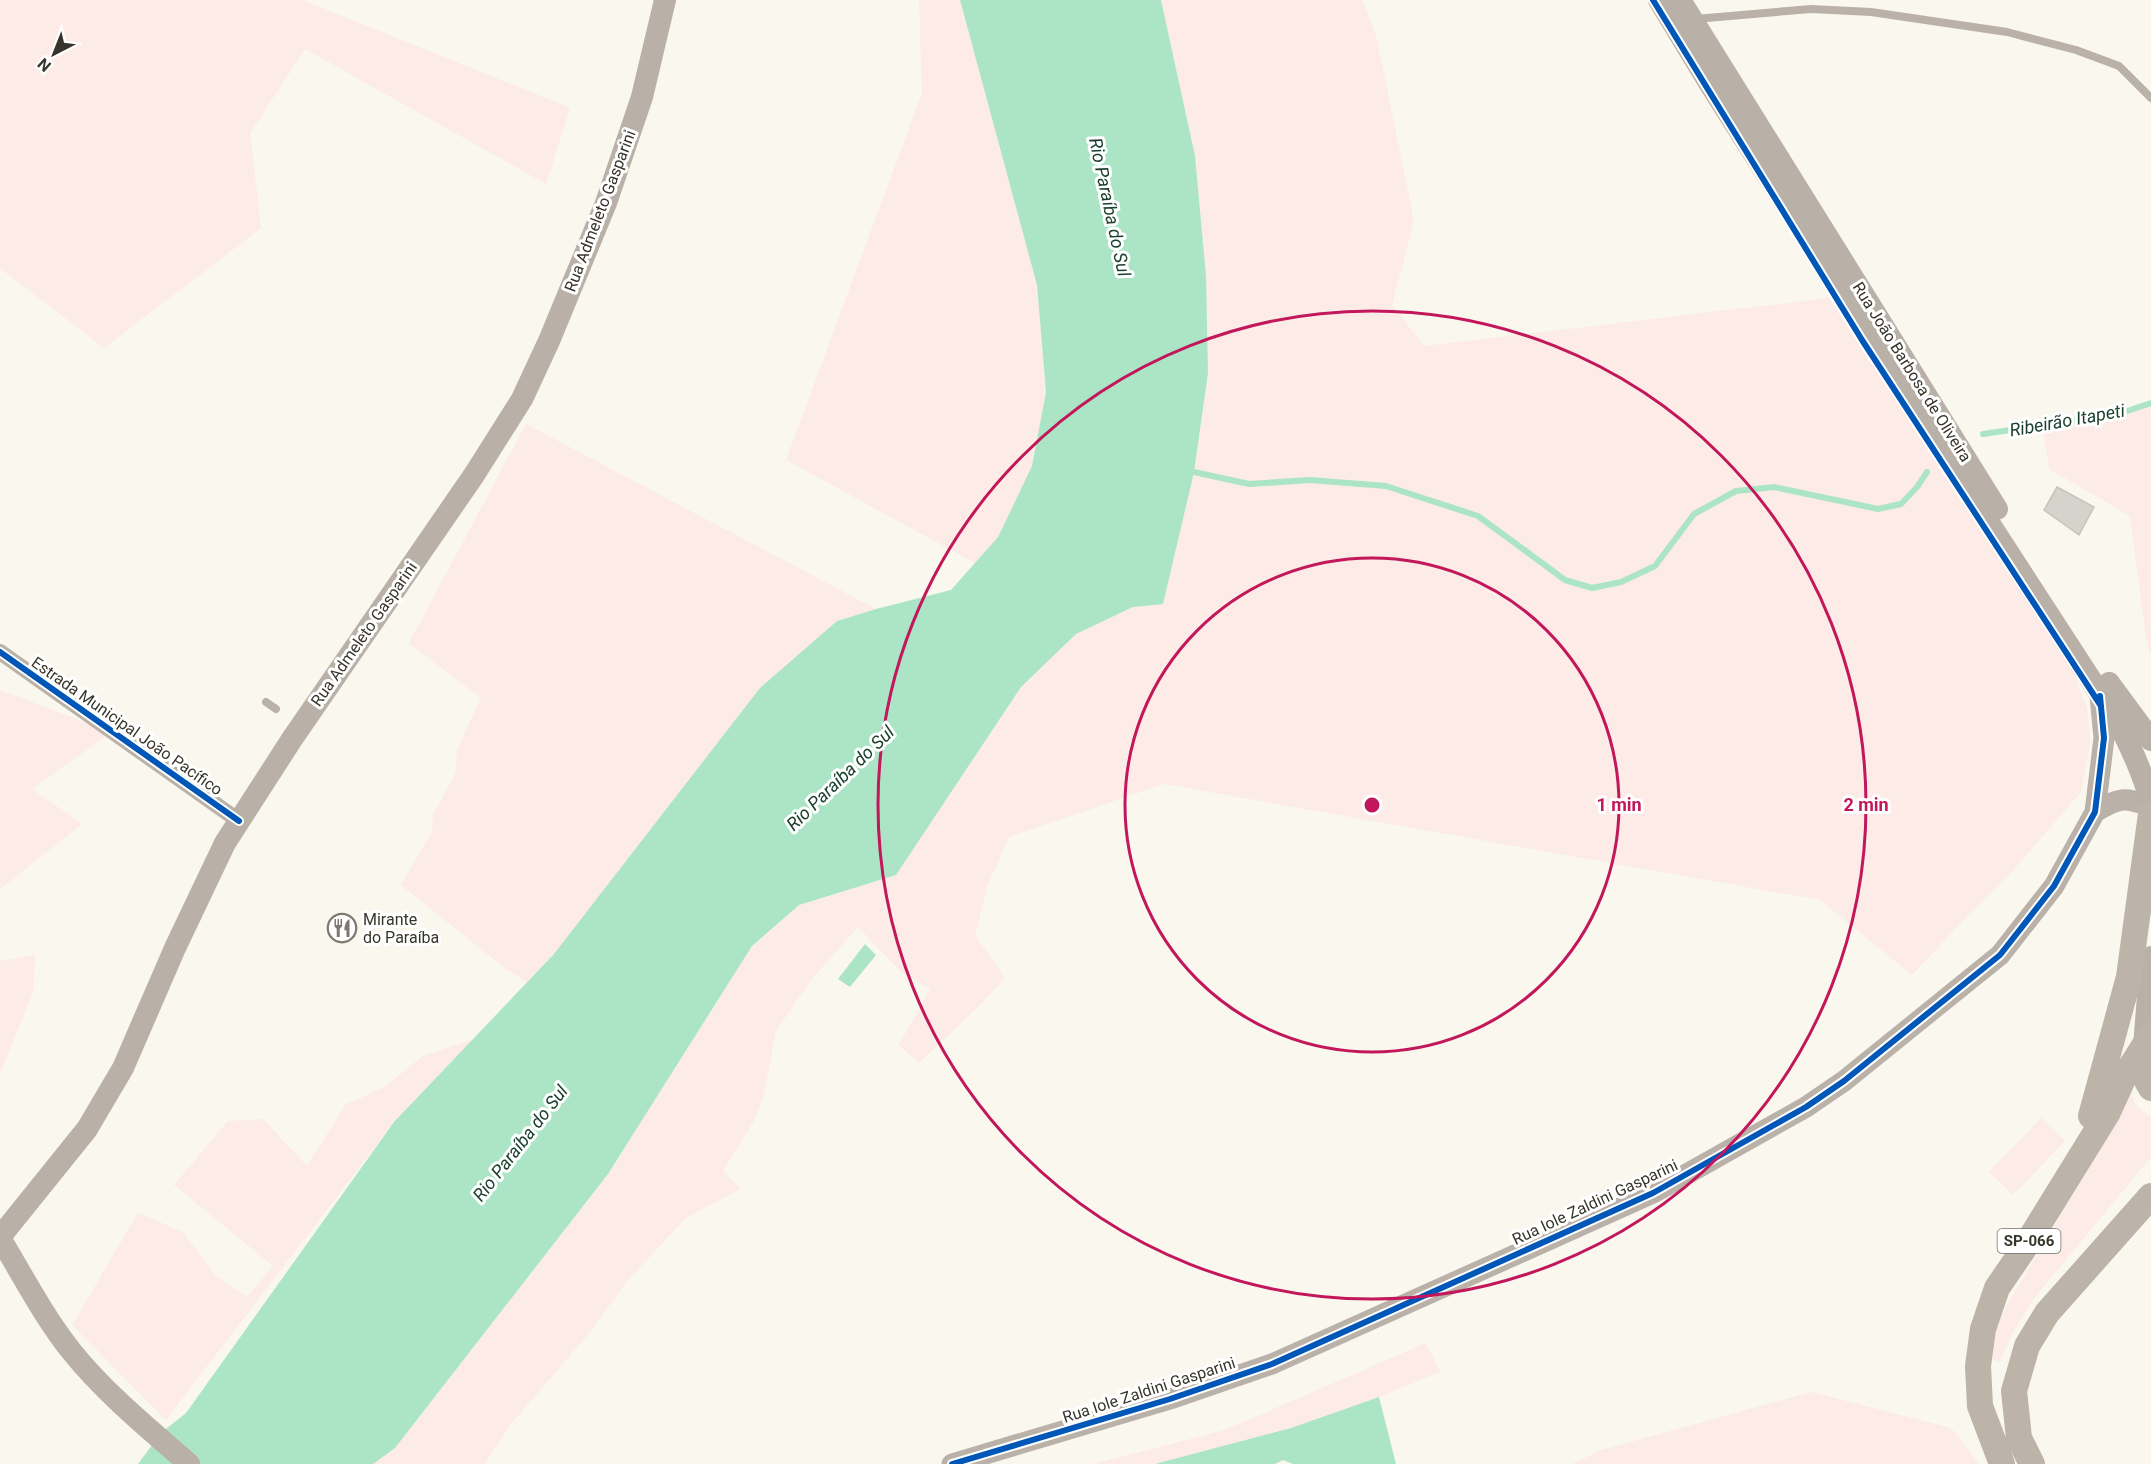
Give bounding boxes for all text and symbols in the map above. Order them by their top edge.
north arrow [24,24,84,84]
text: N [34,54,55,76]
street label: Rua Admeleto Gasparini [560,128,640,294]
water label: Rio Paraíba do Sul [1085,136,1135,279]
street label: Rua João Barbosa de Oliveira [1849,279,1975,465]
water label: Ribeirão Itapeti [2008,399,2127,440]
street label: Rua Admeleto Gasparini [307,558,421,710]
street label: Estrada Municipal João Pacífico [28,653,226,799]
water label: Rio Paraíba do Sul [782,721,899,835]
text: 1 min [1596,794,1642,815]
text: 2 min [1843,794,1889,815]
centre of rings [1362,795,1382,815]
place label: Mirante do Paraíba [363,910,439,947]
restaurant icon: Mirante do Paraíba [326,912,358,944]
water label: Rio Paraíba do Sul [468,1080,572,1205]
street label: Rua Iole Zaldini Gasparini [1509,1155,1681,1249]
road number: SP-066 [1998,1229,2060,1253]
street label: Rua Iole Zaldini Gasparini [1060,1353,1238,1427]

